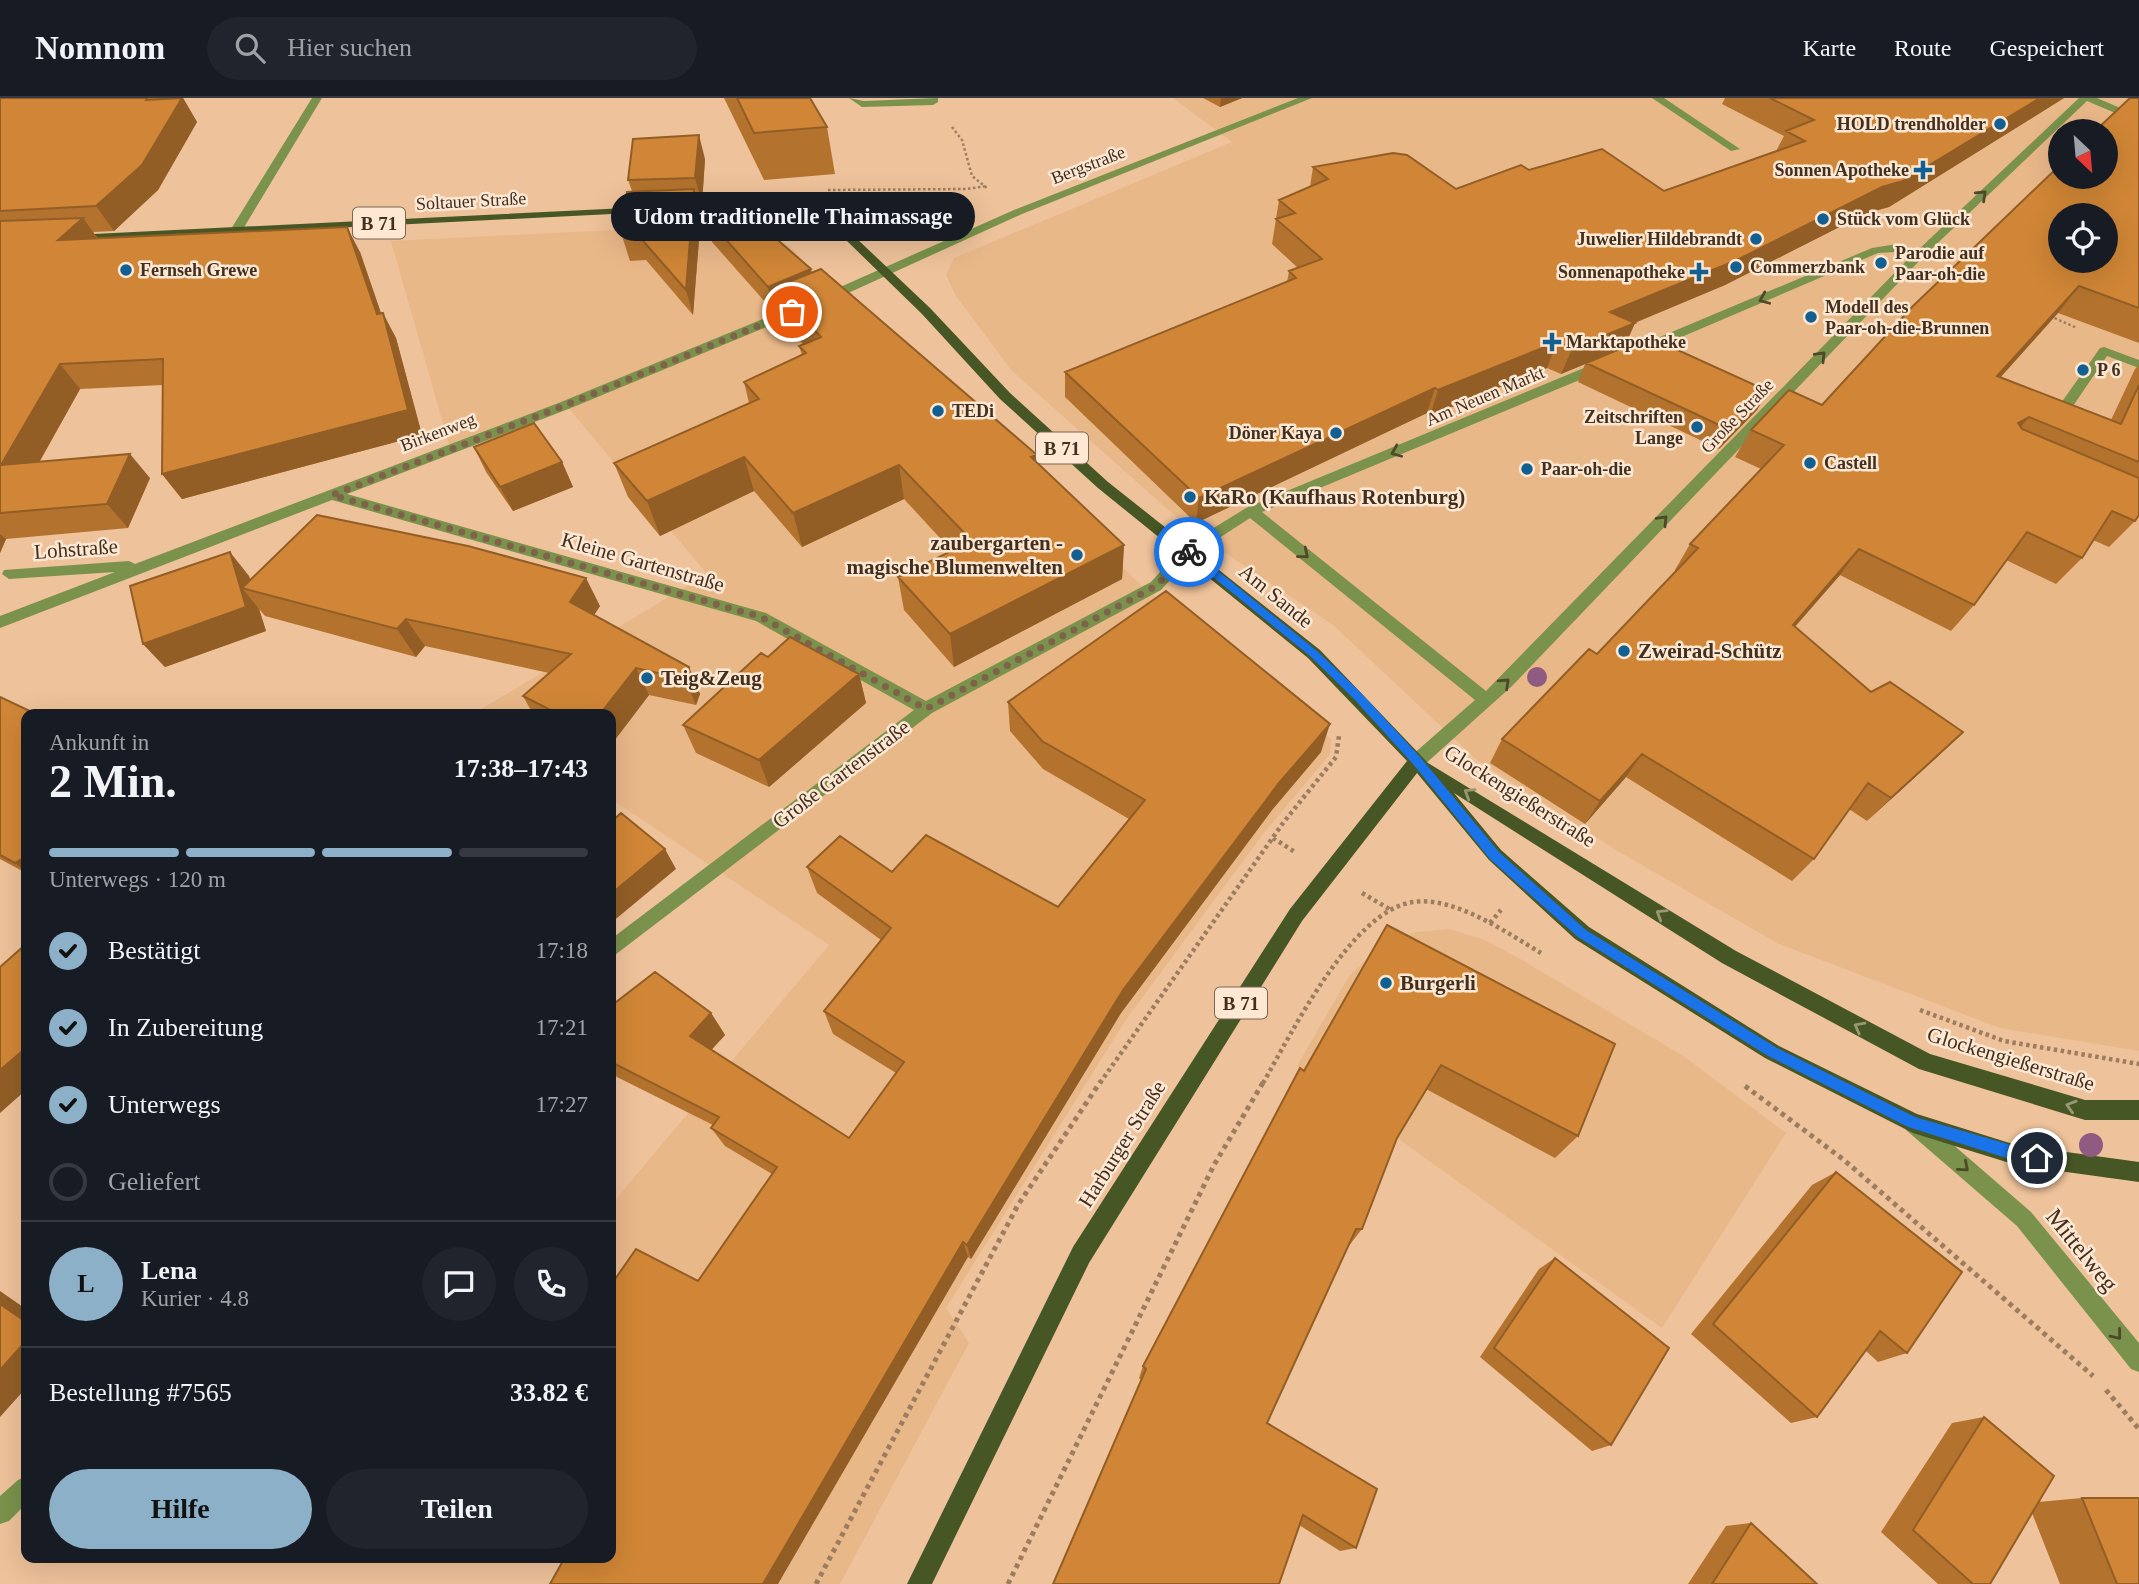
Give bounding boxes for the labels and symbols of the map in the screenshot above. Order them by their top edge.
place label: HOLD trendholder [1837,114,1986,134]
marker: HOLD trendholder [1992,116,2008,132]
north arrow [2048,119,2118,189]
street label: Bergstraße [1048,142,1128,188]
place label: Sonnen Apotheke [1774,160,1909,180]
marker: Sonnen Apotheke [1915,162,1931,178]
street label: Soltauer Straße [415,188,527,214]
one-way arrow [1974,191,1987,204]
callout: Udom traditionelle Thaimassage [610,193,974,242]
road number: B 71 [353,208,405,238]
place label: Stück vom Glück [1837,209,1970,229]
marker: Stück vom Glück [1815,211,1831,227]
place label: Juwelier Hildebrandt [1577,229,1742,249]
marker: Juwelier Hildebrandt [1748,231,1764,247]
place label: Parodie auf Paar-oh-die [1895,243,1985,284]
marker: Parodie auf Paar-oh-die [1873,255,1889,271]
place label: Commerzbank [1750,257,1865,277]
marker: Commerzbank [1728,259,1744,275]
place label: Fernseh Grewe [140,260,257,280]
marker: Fernseh Grewe [118,262,134,278]
place label: Sonnenapotheke [1558,262,1685,282]
marker: Sonnenapotheke [1691,264,1707,280]
pin [762,282,822,342]
one-way arrow [1759,290,1771,304]
place label: Modell des Paar-oh-die-Brunnen [1825,297,1989,338]
marker: Modell des Paar-oh-die-Brunnen [1803,309,1819,325]
place label: Marktapotheke [1566,332,1686,352]
marker: Marktapotheke [1544,334,1560,350]
one-way arrow [1813,351,1826,364]
place label: P 6 [2097,360,2121,380]
street label: Am Neuen Markt [1423,362,1547,430]
marker: P 6 [2075,362,2091,378]
street label: Große Straße [1697,375,1777,457]
place label: TEDi [952,401,994,421]
marker: TEDi [930,403,946,419]
place label: Zeitschriften Lange [1584,407,1683,448]
street label: Birkenweg [398,409,478,455]
marker: Zeitschriften Lange [1689,419,1705,435]
place label: Döner Kaya [1229,423,1322,443]
marker: Döner Kaya [1328,425,1344,441]
road number: B 71 [1036,432,1088,464]
one-way arrow [1390,444,1403,458]
place label: Castell [1824,453,1877,473]
marker: Castell [1802,455,1818,471]
place label: Paar-oh-die [1541,459,1631,479]
marker: Paar-oh-die [1519,461,1535,477]
place label: KaRo (Kaufhaus Rotenburg) [1204,485,1465,509]
marker: KaRo (Kaufhaus Rotenburg) [1182,489,1198,505]
one-way arrow [1655,515,1668,528]
courier [1154,517,1224,587]
street label: Kleine Gartenstraße [559,527,727,597]
place label: zaubergarten - magische Blumenwelten [847,531,1063,579]
street label: Lohstraße [33,534,119,564]
one-way arrow [1296,546,1309,558]
marker: zaubergarten - magische Blumenwelten [1069,547,1085,563]
street label: Am Sande [1234,559,1318,633]
place label: Zweirad-Schütz [1638,639,1782,663]
marker: Zweirad-Schütz [1616,643,1632,659]
place label: Teig&Zeug [661,666,762,690]
marker: Teig&Zeug [639,670,655,686]
one-way arrow [1497,679,1510,691]
street label: Große Gartenstraße [768,715,914,833]
street label: Glockengießerstraße [1440,740,1600,852]
one-way arrow [1464,789,1477,802]
one-way arrow [1656,910,1669,923]
place label: Burgerli [1400,971,1476,995]
marker: Burgerli [1378,975,1394,991]
road number: B 71 [1215,988,1267,1018]
one-way arrow [1854,1022,1866,1035]
street label: Glockengießerstraße [1924,1022,2098,1096]
street label: Harburger Straße [1073,1076,1171,1212]
one-way arrow [2066,1099,2078,1114]
pin [2007,1128,2067,1188]
one-way arrow [1956,1159,1969,1171]
street label: Mittelweg [2041,1203,2123,1297]
one-way arrow [2108,1328,2121,1340]

